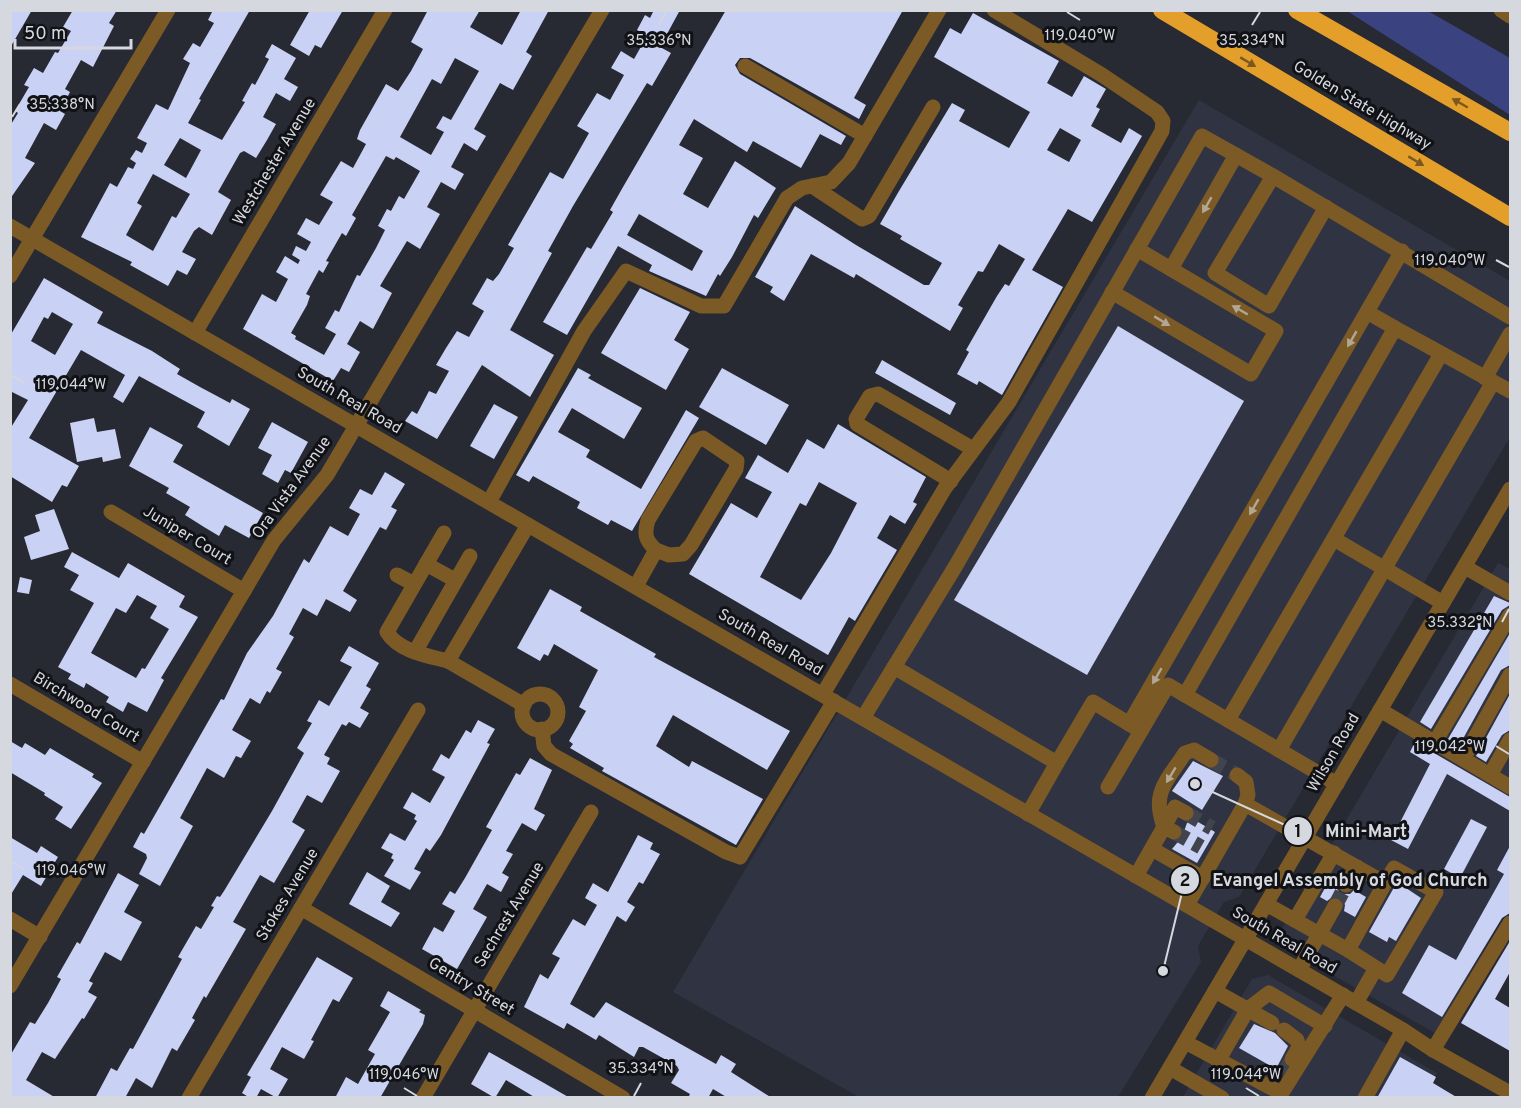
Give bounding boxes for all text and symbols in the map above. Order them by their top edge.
scale bar [15,12,130,50]
text: 50 m [24,23,66,46]
text: 119.040°W [1045,27,1115,46]
text: 35.336°N [626,32,692,51]
text: 35.334°N [1219,32,1285,51]
one-way arrow [1240,56,1256,67]
street label: Golden State Highway [1289,57,1435,155]
street label: Westchester Avenue [229,95,321,229]
text: 35.338°N [29,96,95,115]
one-way arrow [1451,98,1468,108]
one-way arrow [1408,156,1425,166]
one-way arrow [1202,197,1212,214]
text: 119.040°W [1415,252,1485,271]
one-way arrow [1232,304,1248,315]
one-way arrow [1154,316,1170,327]
one-way arrow [1347,330,1357,347]
street label: South Real Road [293,363,405,439]
text: 119.044°W [36,376,106,395]
street label: Ora Vista Avenue [248,433,336,543]
one-way arrow [1249,499,1260,515]
street label: Juniper Court [139,502,235,570]
street label: South Real Road [714,605,826,681]
text: 35.332°N [1427,614,1493,633]
street label: Birchwood Court [29,668,143,748]
one-way arrow [1152,668,1162,685]
street label: Wilson Road [1303,710,1365,796]
text: 119.042°W [1415,738,1485,757]
one-way arrow [1166,767,1176,784]
callout: Mini-Mart [1283,813,1419,849]
text: 1 [1294,821,1302,844]
text: Mini-Mart [1325,821,1407,844]
street label: Stokes Avenue [252,845,324,945]
street label: Sechrest Avenue [471,859,549,971]
text: 119.046°W [36,862,106,881]
callout: Evangel Assembly of God Church [1170,862,1500,898]
text: 2 [1179,870,1191,893]
text: Evangel Assembly of God Church [1212,870,1488,893]
street label: South Real Road [1228,903,1340,979]
street label: Gentry Street [424,954,518,1020]
text: 35.334°N [608,1060,674,1079]
text: 119.046°W [369,1066,439,1085]
text: 119.044°W [1211,1066,1281,1085]

